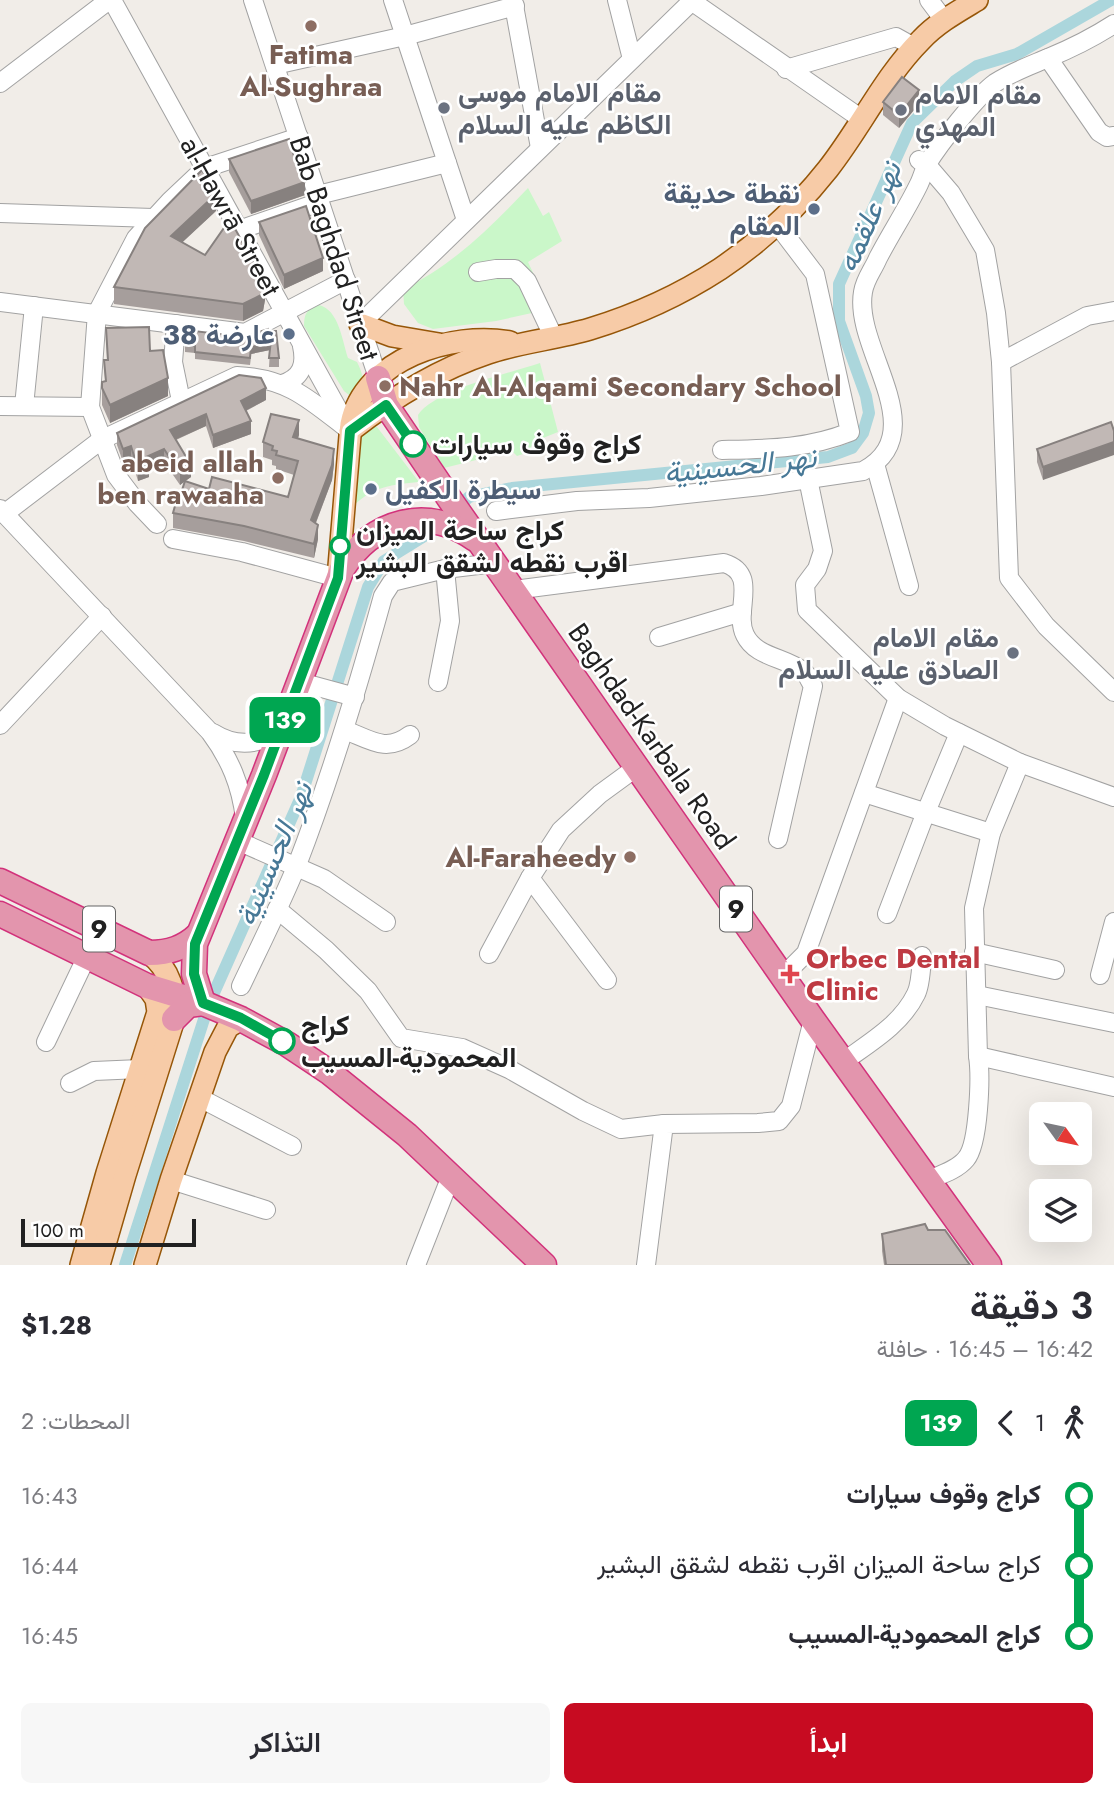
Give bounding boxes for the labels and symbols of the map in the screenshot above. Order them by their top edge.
marker: Fatima Al-Sughraa [303,18,319,34]
place label: Fatima Al-Sughraa [239,34,382,107]
place label: مقام الامام موسى الكاظم عليه السلام [458,72,672,145]
place label: مقام الامام المهدي [915,74,1041,150]
marker: مقام الامام موسى الكاظم عليه السلام [436,100,452,116]
marker: مقام الامام المهدي [893,102,909,118]
street label: al-Ḥawrā Street [170,129,291,304]
street label: Bab Baghdad Street [279,131,390,366]
water label: نهر علقمه [825,153,913,279]
place label: نقطة حديقة المقام [664,173,800,246]
marker: نقطة حديقة المقام [806,201,822,217]
place label: عارضة 38 [163,314,275,355]
marker: عارضة 38 [281,326,297,342]
place label: Nahr Al-Alqami Secondary School [399,366,842,407]
marker: Nahr Al-Alqami Secondary School [377,378,393,394]
place label: كراج وقوف سيارات [432,424,642,465]
marker: كراج وقوف سيارات [400,431,426,457]
water label: نهر الحسينية [662,435,820,494]
place label: abeid allah ben rawaaha [97,442,264,515]
place label: سيطرة الكفيل [385,469,541,510]
marker: abeid allah ben rawaaha [270,470,286,486]
marker: سيطرة الكفيل [363,481,379,497]
place label: كراج ساحة الميزان اقرب نقطه لشقق البشير [355,510,628,583]
marker: كراج ساحة الميزان اقرب نقطه لشقق البشير [330,536,350,556]
street label: Baghdad-Karbala Road [558,615,745,858]
place label: مقام الامام الصادق عليه السلام [778,617,999,690]
marker: مقام الامام الصادق عليه السلام [1005,645,1021,661]
line badge: 139 [245,697,325,743]
water label: نهر الحسينية [224,774,324,933]
place label: Al-Faraheedy [444,837,616,878]
marker: Al-Faraheedy [622,849,638,865]
road number: 9 [720,887,752,932]
road number: 9 [83,906,115,952]
place label: Orbec Dental Clinic [806,938,980,1011]
marker: Orbec Dental Clinic [780,964,800,984]
place label: كراج المحمودية-المسيب [301,1005,516,1078]
marker: كراج المحمودية-المسيب [269,1028,295,1054]
north arrow [1029,1102,1092,1166]
scale bar [21,1216,196,1248]

